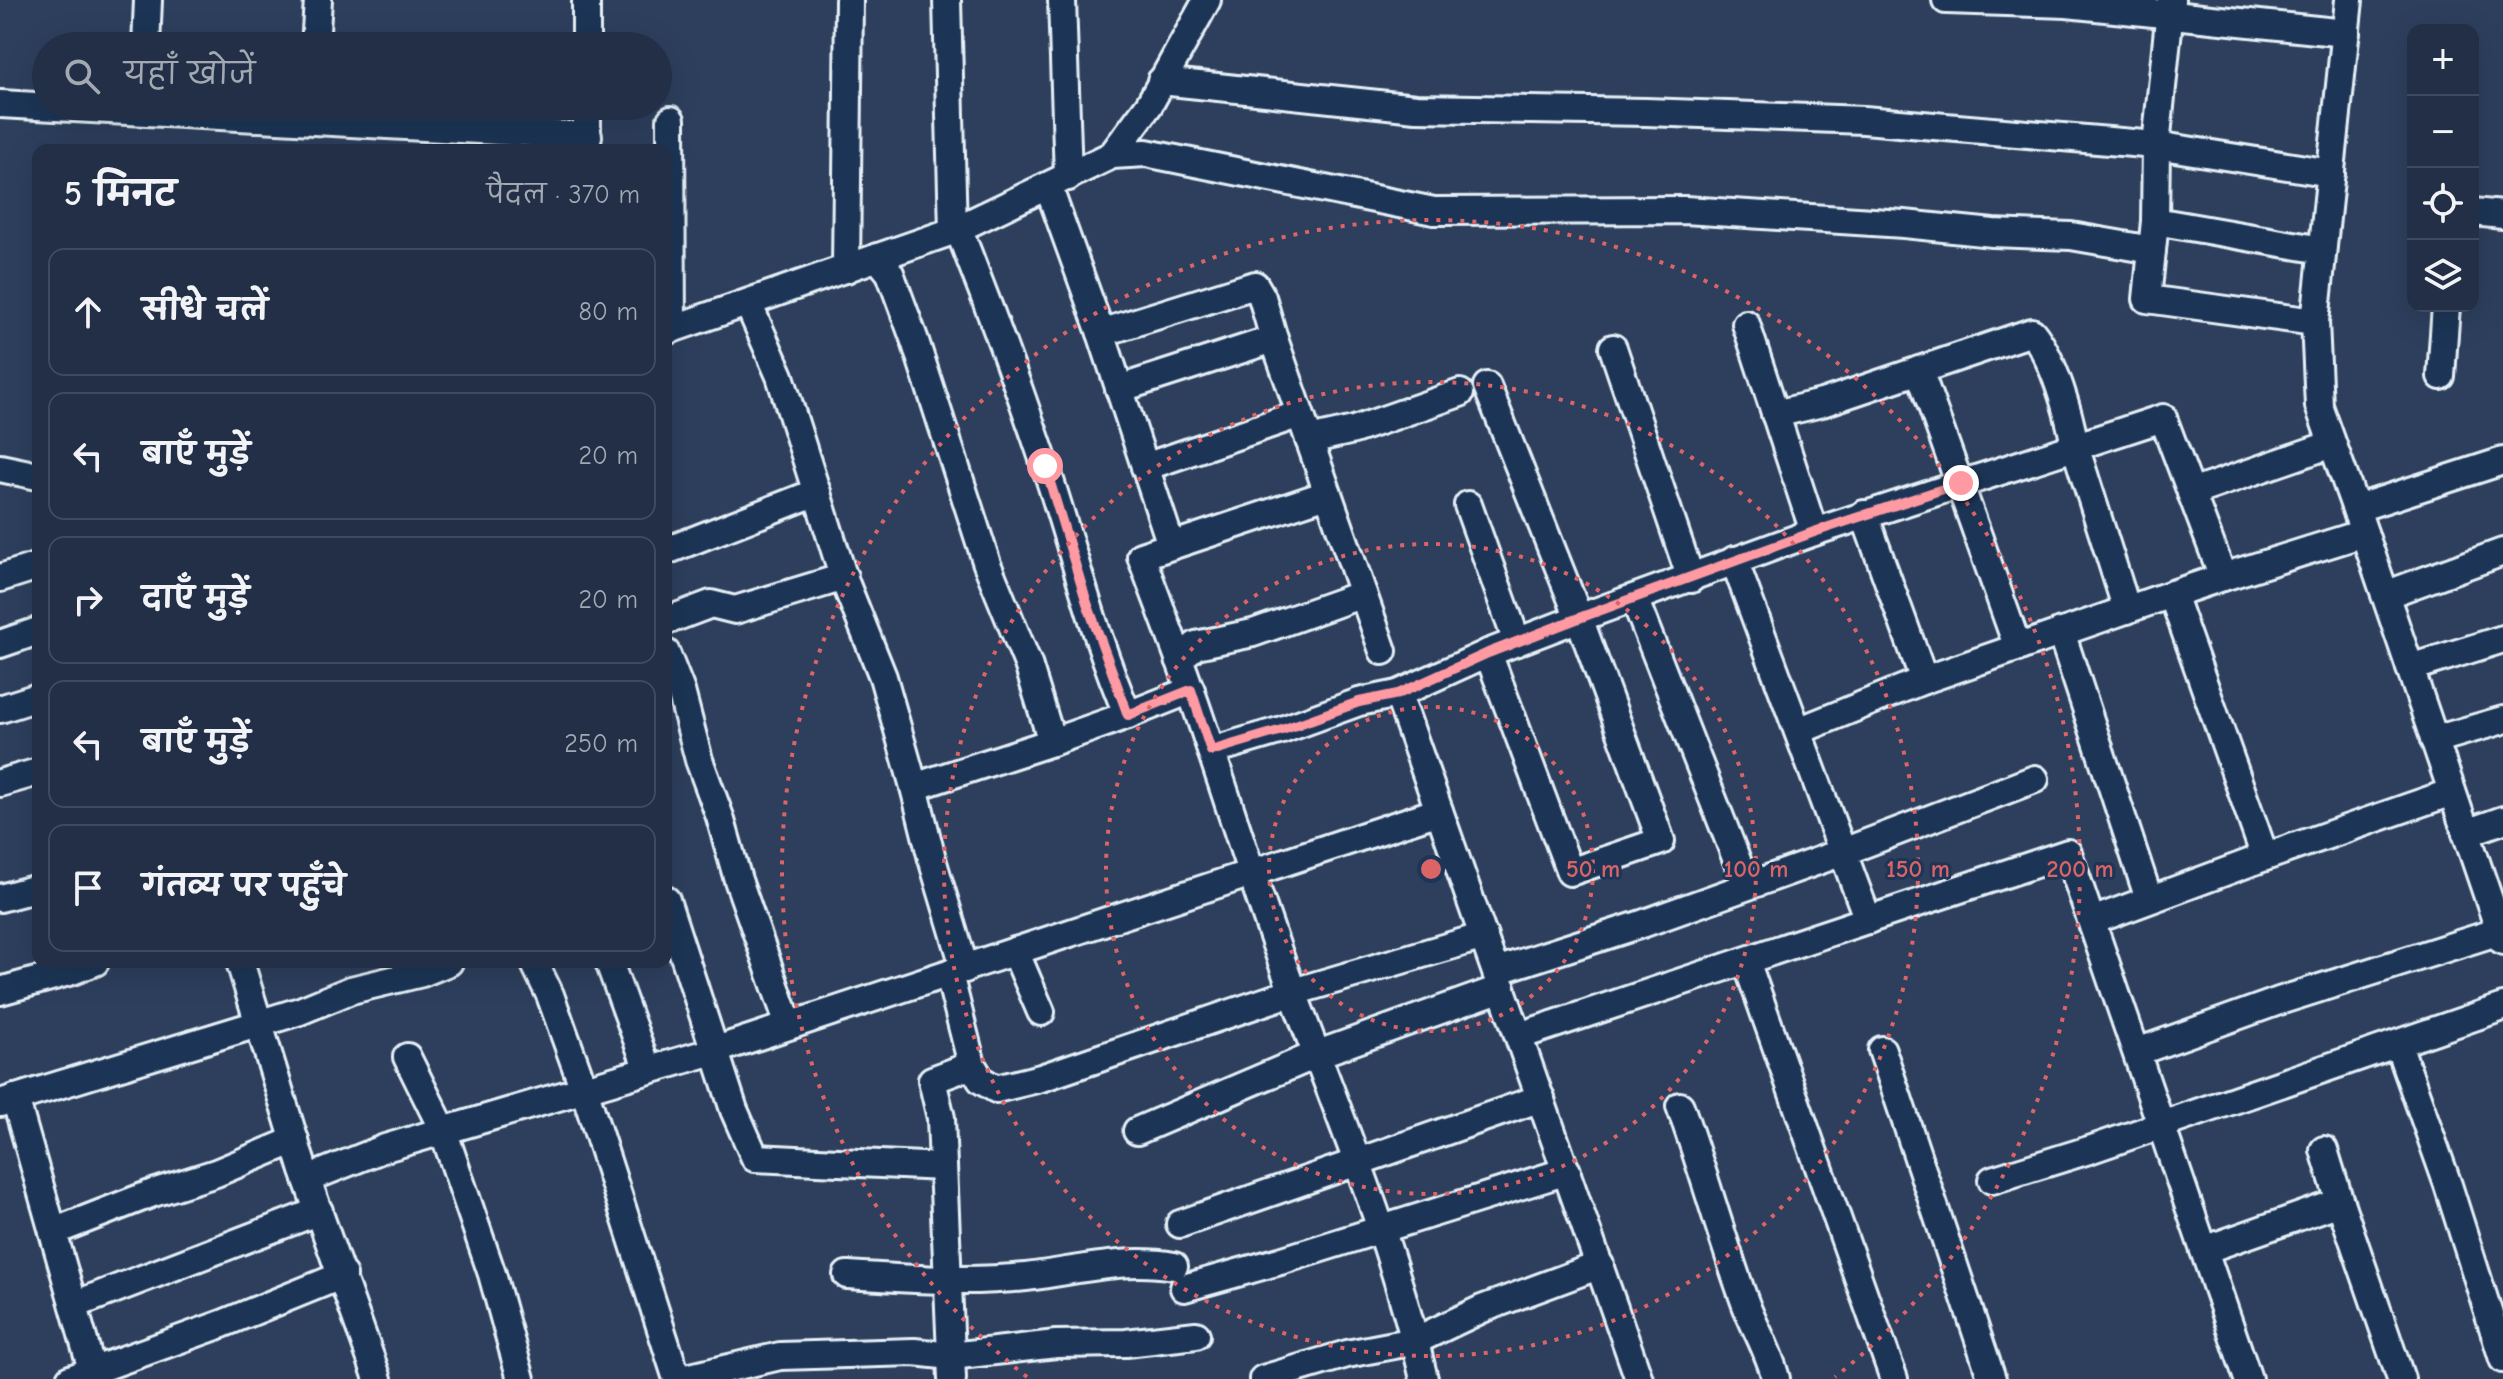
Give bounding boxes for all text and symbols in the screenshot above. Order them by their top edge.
map controls [2407,24,2479,312]
button: + [2407,24,2479,96]
search box [32,32,672,120]
icon: search [60,54,104,98]
text: यहाँ खोजें [124,57,255,92]
button: − [2407,96,2479,168]
button: locate [2407,168,2479,240]
text: 5 मिनट [64,174,177,214]
text: पैदल · 370 m [486,180,640,210]
button: layers [2407,240,2479,312]
icon: ahead [66,290,110,334]
text: सीधे चलें [142,293,268,328]
text: 80 m [579,297,638,327]
icon: left [66,434,110,478]
text: बाएँ मुड़ें [142,437,250,472]
text: 20 m [578,441,638,471]
route start [1027,448,1063,484]
route end [1943,465,1979,501]
icon: right [66,578,110,622]
text: दाएँ मुड़ें [142,581,249,616]
text: 20 m [578,585,638,615]
icon: left [66,722,110,766]
text: बाएँ मुड़ें [142,725,250,760]
text: 250 m [564,729,638,759]
centre of rings [1417,855,1445,883]
text: 50 m [1566,855,1620,883]
text: 100 m [1724,855,1788,883]
text: 150 m [1886,855,1950,883]
text: 200 m [2046,855,2114,883]
icon: arrive [66,866,110,910]
text: गंतव्य पर पहुँचे [142,869,346,904]

